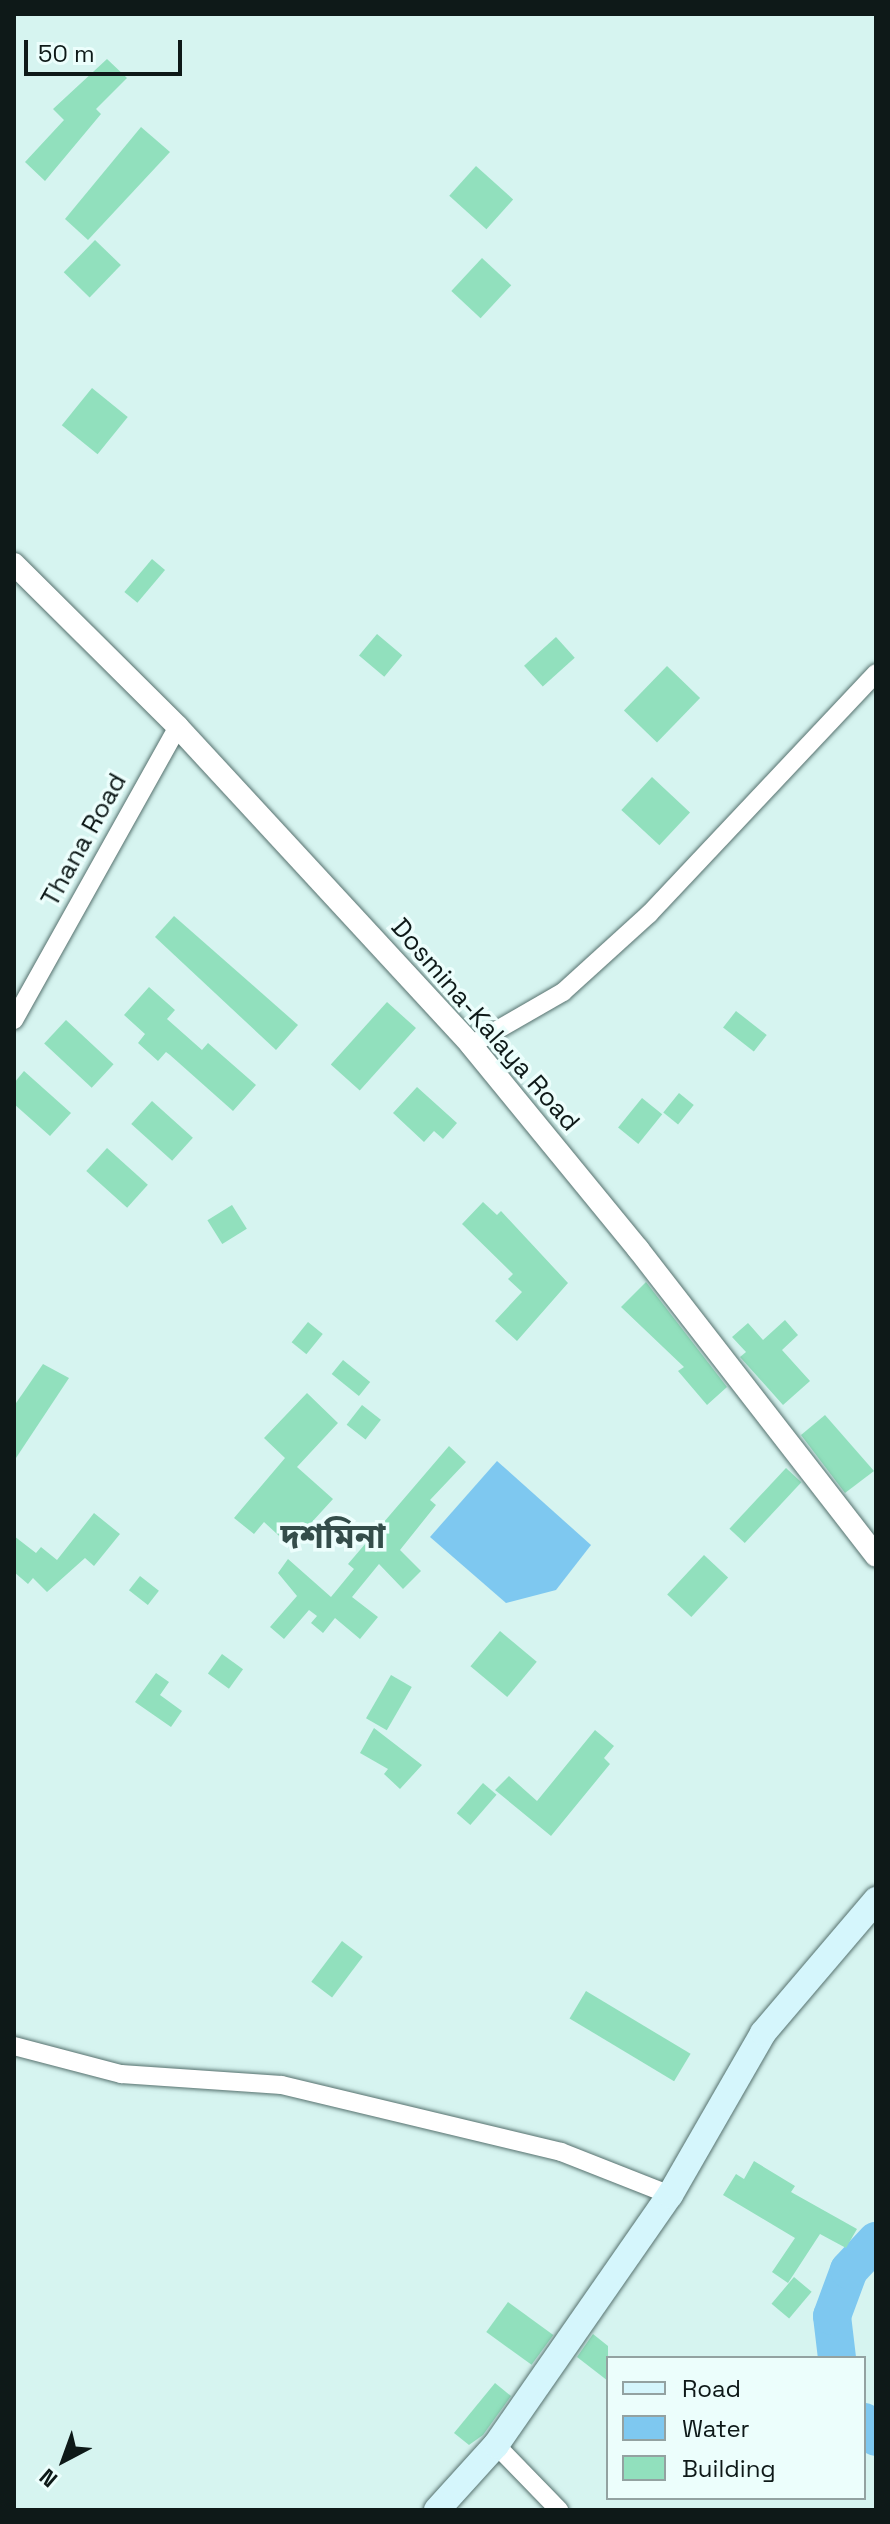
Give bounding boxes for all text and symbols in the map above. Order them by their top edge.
scale bar [28,24,186,74]
text: 50 m [38,38,95,69]
street label: Thana Road [35,768,133,912]
street label: Dosmina-Kalaya Road [384,912,586,1138]
district label: দশমিনা [281,1517,385,1557]
legend [606,2356,866,2500]
text: Road [682,2373,741,2404]
text: Water [682,2413,750,2444]
north arrow [24,2420,104,2500]
text: Building [682,2453,776,2484]
text: N [34,2463,63,2494]

